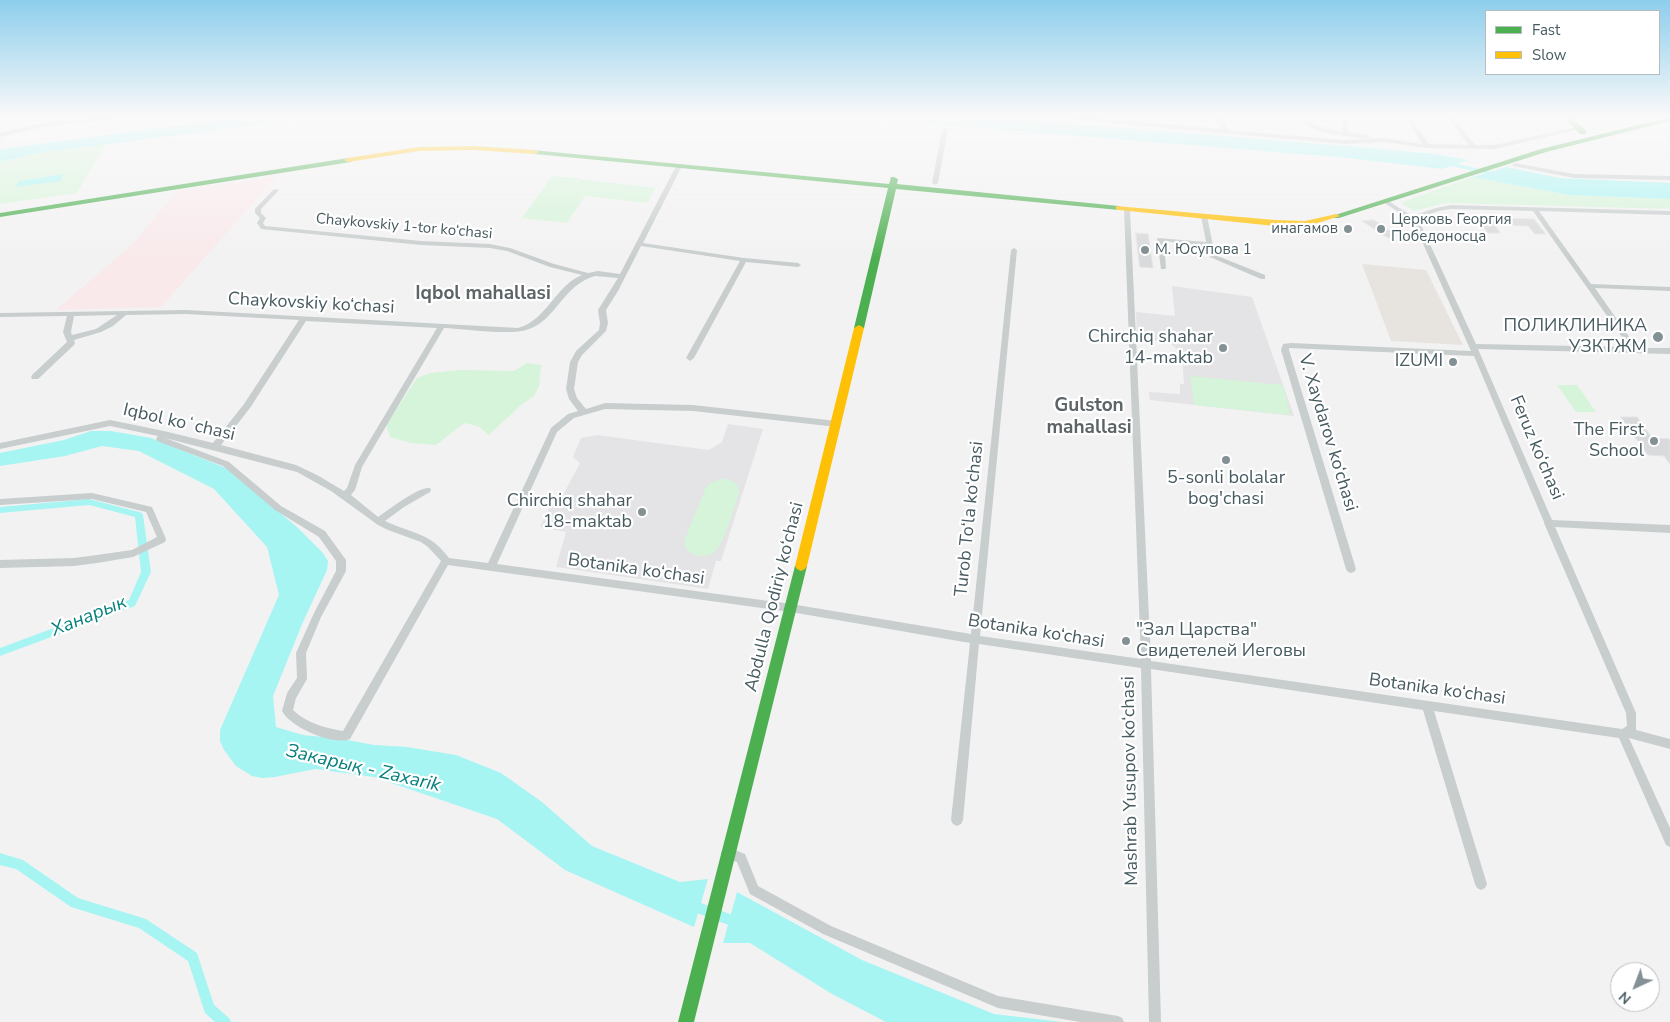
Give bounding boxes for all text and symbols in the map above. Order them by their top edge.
legend [1485,10,1660,75]
text: Fast [1532,20,1560,40]
text: Slow [1532,45,1566,65]
street label: Chaykovskiy 1-tor ko‘chasi [315,210,493,244]
place label: Церковь Георгия Победоносца [1391,211,1512,246]
place label: инагамов [1271,220,1338,238]
marker: инагамов [1342,223,1354,235]
marker: Церковь Георгия Победоносца [1375,223,1387,235]
place label: М. Юсупова 1 [1155,241,1252,259]
marker: М. Юсупова 1 [1139,244,1151,256]
district label: Iqbol mahallasi [415,283,551,305]
street label: Chaykovskiy ko‘chasi [227,289,395,319]
place label: ПОЛИКЛИНИКА УЗКТЖМ [1503,316,1647,358]
place label: Chirchiq shahar 14-maktab [1088,327,1213,369]
marker: ПОЛИКЛИНИКА УЗКТЖМ [1651,330,1665,344]
marker: Chirchiq shahar 14-maktab [1217,342,1229,354]
place label: IZUMI [1395,351,1443,373]
street label: V. Xaydarov ko‘chasi [1293,352,1361,514]
marker: IZUMI [1447,356,1459,368]
street label: Feruz ko‘chasi [1504,393,1568,503]
district label: Gulston mahallasi [1046,395,1132,439]
street label: Iqbol koʻchasi [121,400,237,446]
place label: The First School [1573,420,1644,462]
marker: The First School [1648,435,1660,447]
street label: Turob To‘la ko‘chasi [951,440,989,598]
marker: 5-sonli bolalar bog'chasi [1220,454,1232,466]
place label: 5-sonli bolalar bog'chasi [1167,468,1285,510]
place label: Chirchiq shahar 18-maktab [507,491,632,534]
street label: Abdulla Qodiriy ko‘chasi [741,500,809,694]
marker: Chirchiq shahar 18-maktab [636,506,648,518]
street label: Botanika ko‘chasi [566,550,706,590]
water label: Ханарык [48,592,130,642]
street label: Botanika ko‘chasi [966,611,1106,653]
place label: "Зал Царства" Свидетелей Иеговы [1136,620,1306,662]
marker: "Зал Царства" Свидетелей Иеговы [1120,635,1132,647]
street label: Botanika ko‘chasi [1367,670,1507,710]
street label: Mashrab Yusupov ko‘chasi [1118,676,1144,886]
water label: Закарық - Zaxarik [283,740,443,798]
north arrow [1610,962,1660,1012]
text: N [1615,987,1635,1008]

